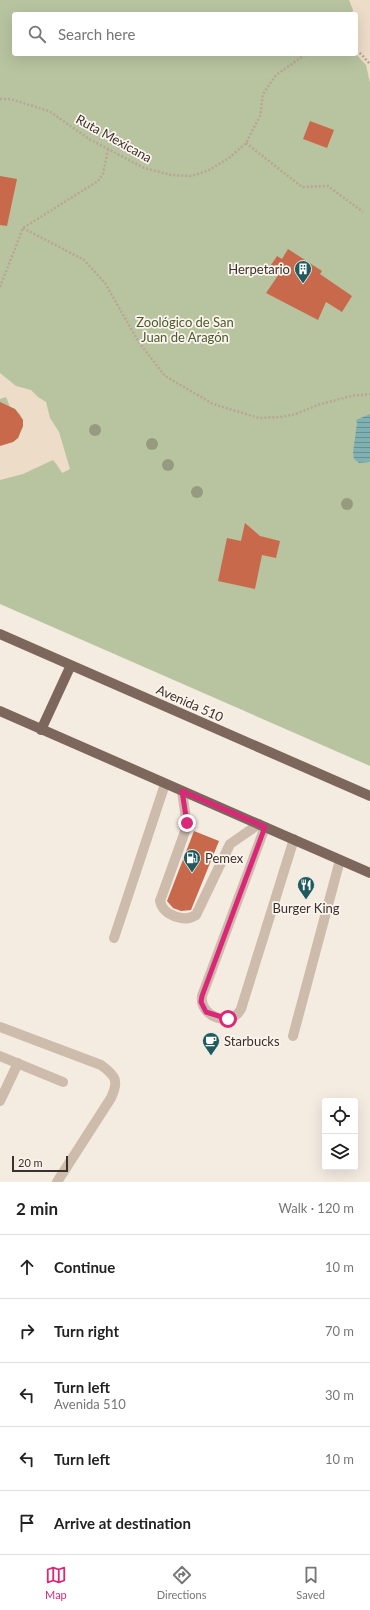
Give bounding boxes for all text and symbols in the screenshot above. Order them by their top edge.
search box [12,12,358,56]
icon: search [26,23,48,45]
text: Search here [58,25,135,43]
street label: Ruta Mexicana [73,111,155,165]
building icon: Herpetario [293,259,313,284]
place label: Herpetario [228,261,290,277]
park label: Zoológico de San Juan de Aragón [136,314,234,345]
street label: Avenida 510 [154,681,226,725]
route end [178,814,196,832]
fuel station icon: Pemex [182,848,202,873]
place label: Pemex [205,850,244,866]
restaurant icon: Burger King [296,875,316,900]
place label: Burger King [272,900,340,916]
route start [219,1010,237,1028]
cafe icon: Starbucks [201,1031,221,1056]
place label: Starbucks [224,1033,280,1049]
map controls [322,1098,358,1170]
button: locate [322,1098,358,1134]
button: layers [322,1134,358,1170]
scale bar [12,1154,68,1173]
text: 20 m [18,1156,43,1169]
text: 2 min [16,1198,58,1219]
text: Walk · 120 m [278,1200,354,1216]
icon: ahead [16,1256,38,1278]
text: Continue [54,1258,115,1276]
text: 10 m [325,1259,354,1275]
icon: right [16,1320,38,1342]
text: Turn right [54,1322,119,1340]
text: 70 m [325,1323,354,1339]
text: Turn left [54,1378,110,1396]
icon: left [16,1384,38,1406]
text: 30 m [325,1387,354,1403]
text: Avenida 510 [54,1396,126,1412]
icon: left [16,1448,38,1470]
text: Turn left [54,1450,110,1468]
text: 10 m [325,1451,354,1467]
icon: arrive [16,1512,38,1534]
text: Arrive at destination [54,1514,191,1532]
tab: Map [45,1564,67,1601]
tab: Directions [157,1564,206,1601]
tab: Saved [296,1564,325,1601]

